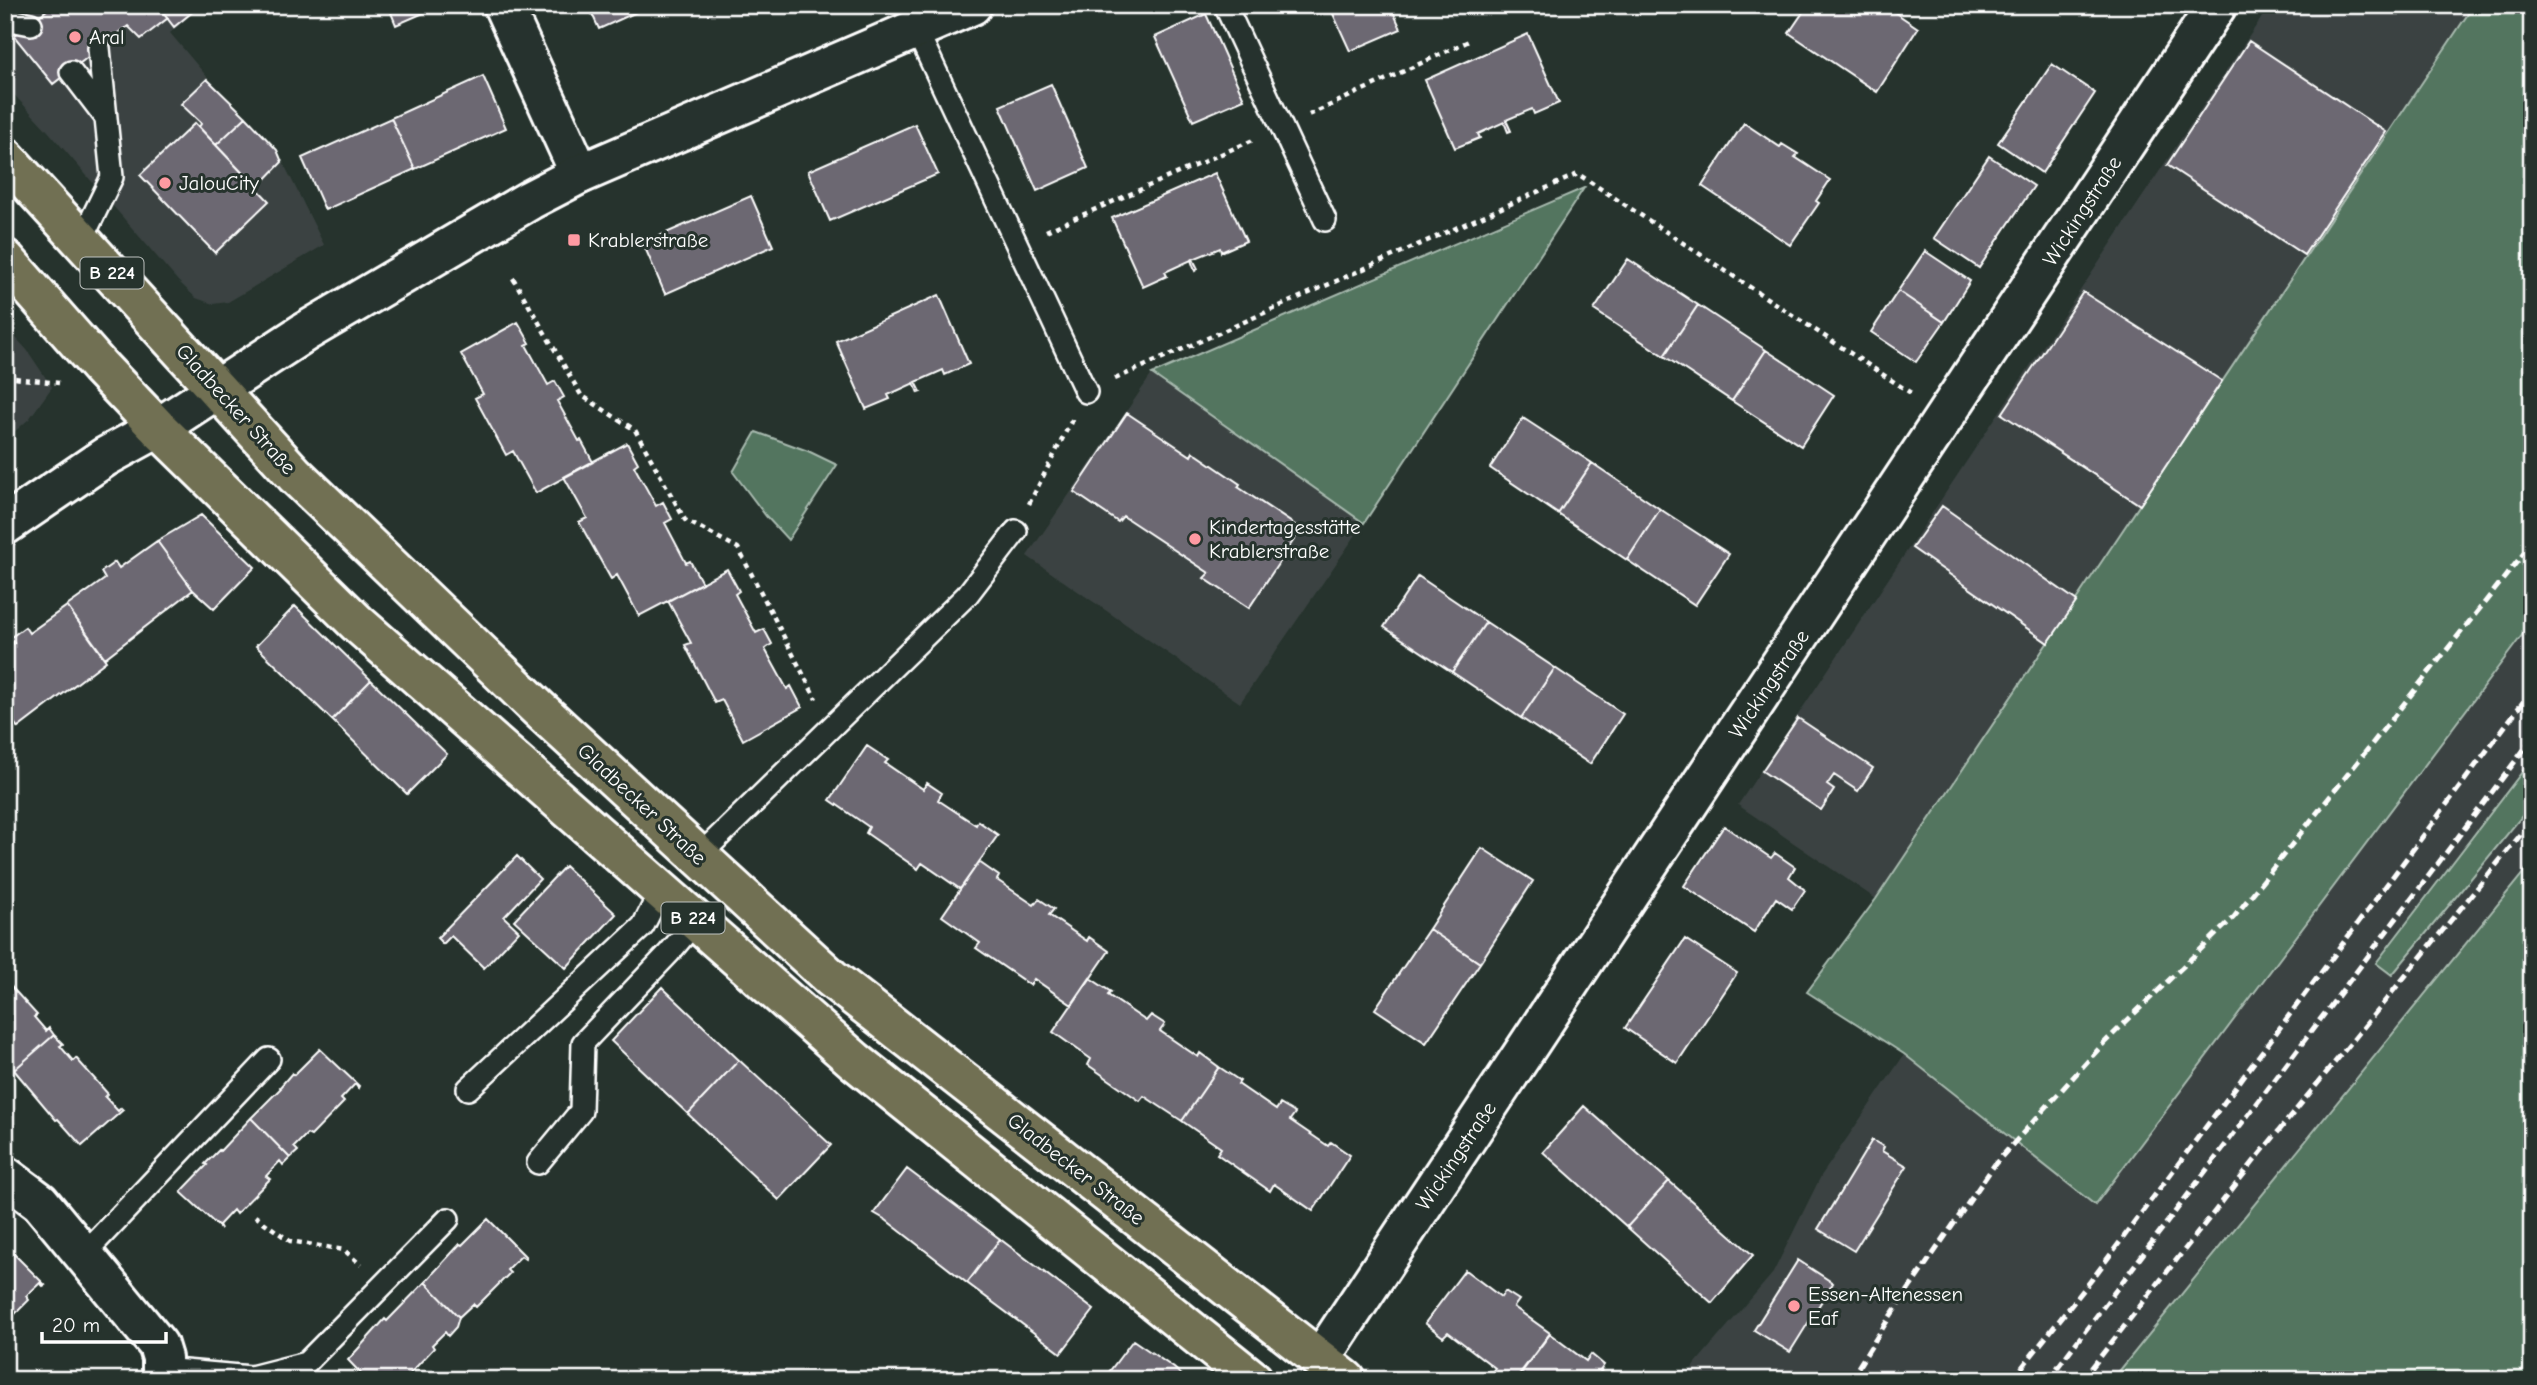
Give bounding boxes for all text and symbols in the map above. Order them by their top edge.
place label: Aral [89,25,125,49]
marker: Aral [67,29,83,45]
street label: Wickingstraße [2038,152,2126,270]
place label: JalouCity [179,171,260,195]
marker: JalouCity [157,175,173,191]
place label: Krablerstraße [588,228,708,252]
marker: Krablerstraße [566,232,582,248]
road number: B 224 [80,258,144,288]
street label: Gladbecker Straße [171,339,301,479]
place label: Kindertagesstätte Krablerstraße [1209,515,1361,563]
marker: Kindertagesstätte Krablerstraße [1187,531,1203,547]
street label: Wickingstraße [1724,625,1814,743]
street label: Gladbecker Straße [573,738,711,870]
road number: B 224 [662,902,724,934]
street label: Wickingstraße [1411,1097,1501,1215]
street label: Gladbecker Straße [1003,1108,1149,1230]
place label: Essen-Altenessen Eaf [1808,1282,1963,1330]
marker: Essen-Altenessen Eaf [1786,1298,1802,1314]
scale bar [42,1301,166,1345]
text: 20 m [52,1313,100,1337]

